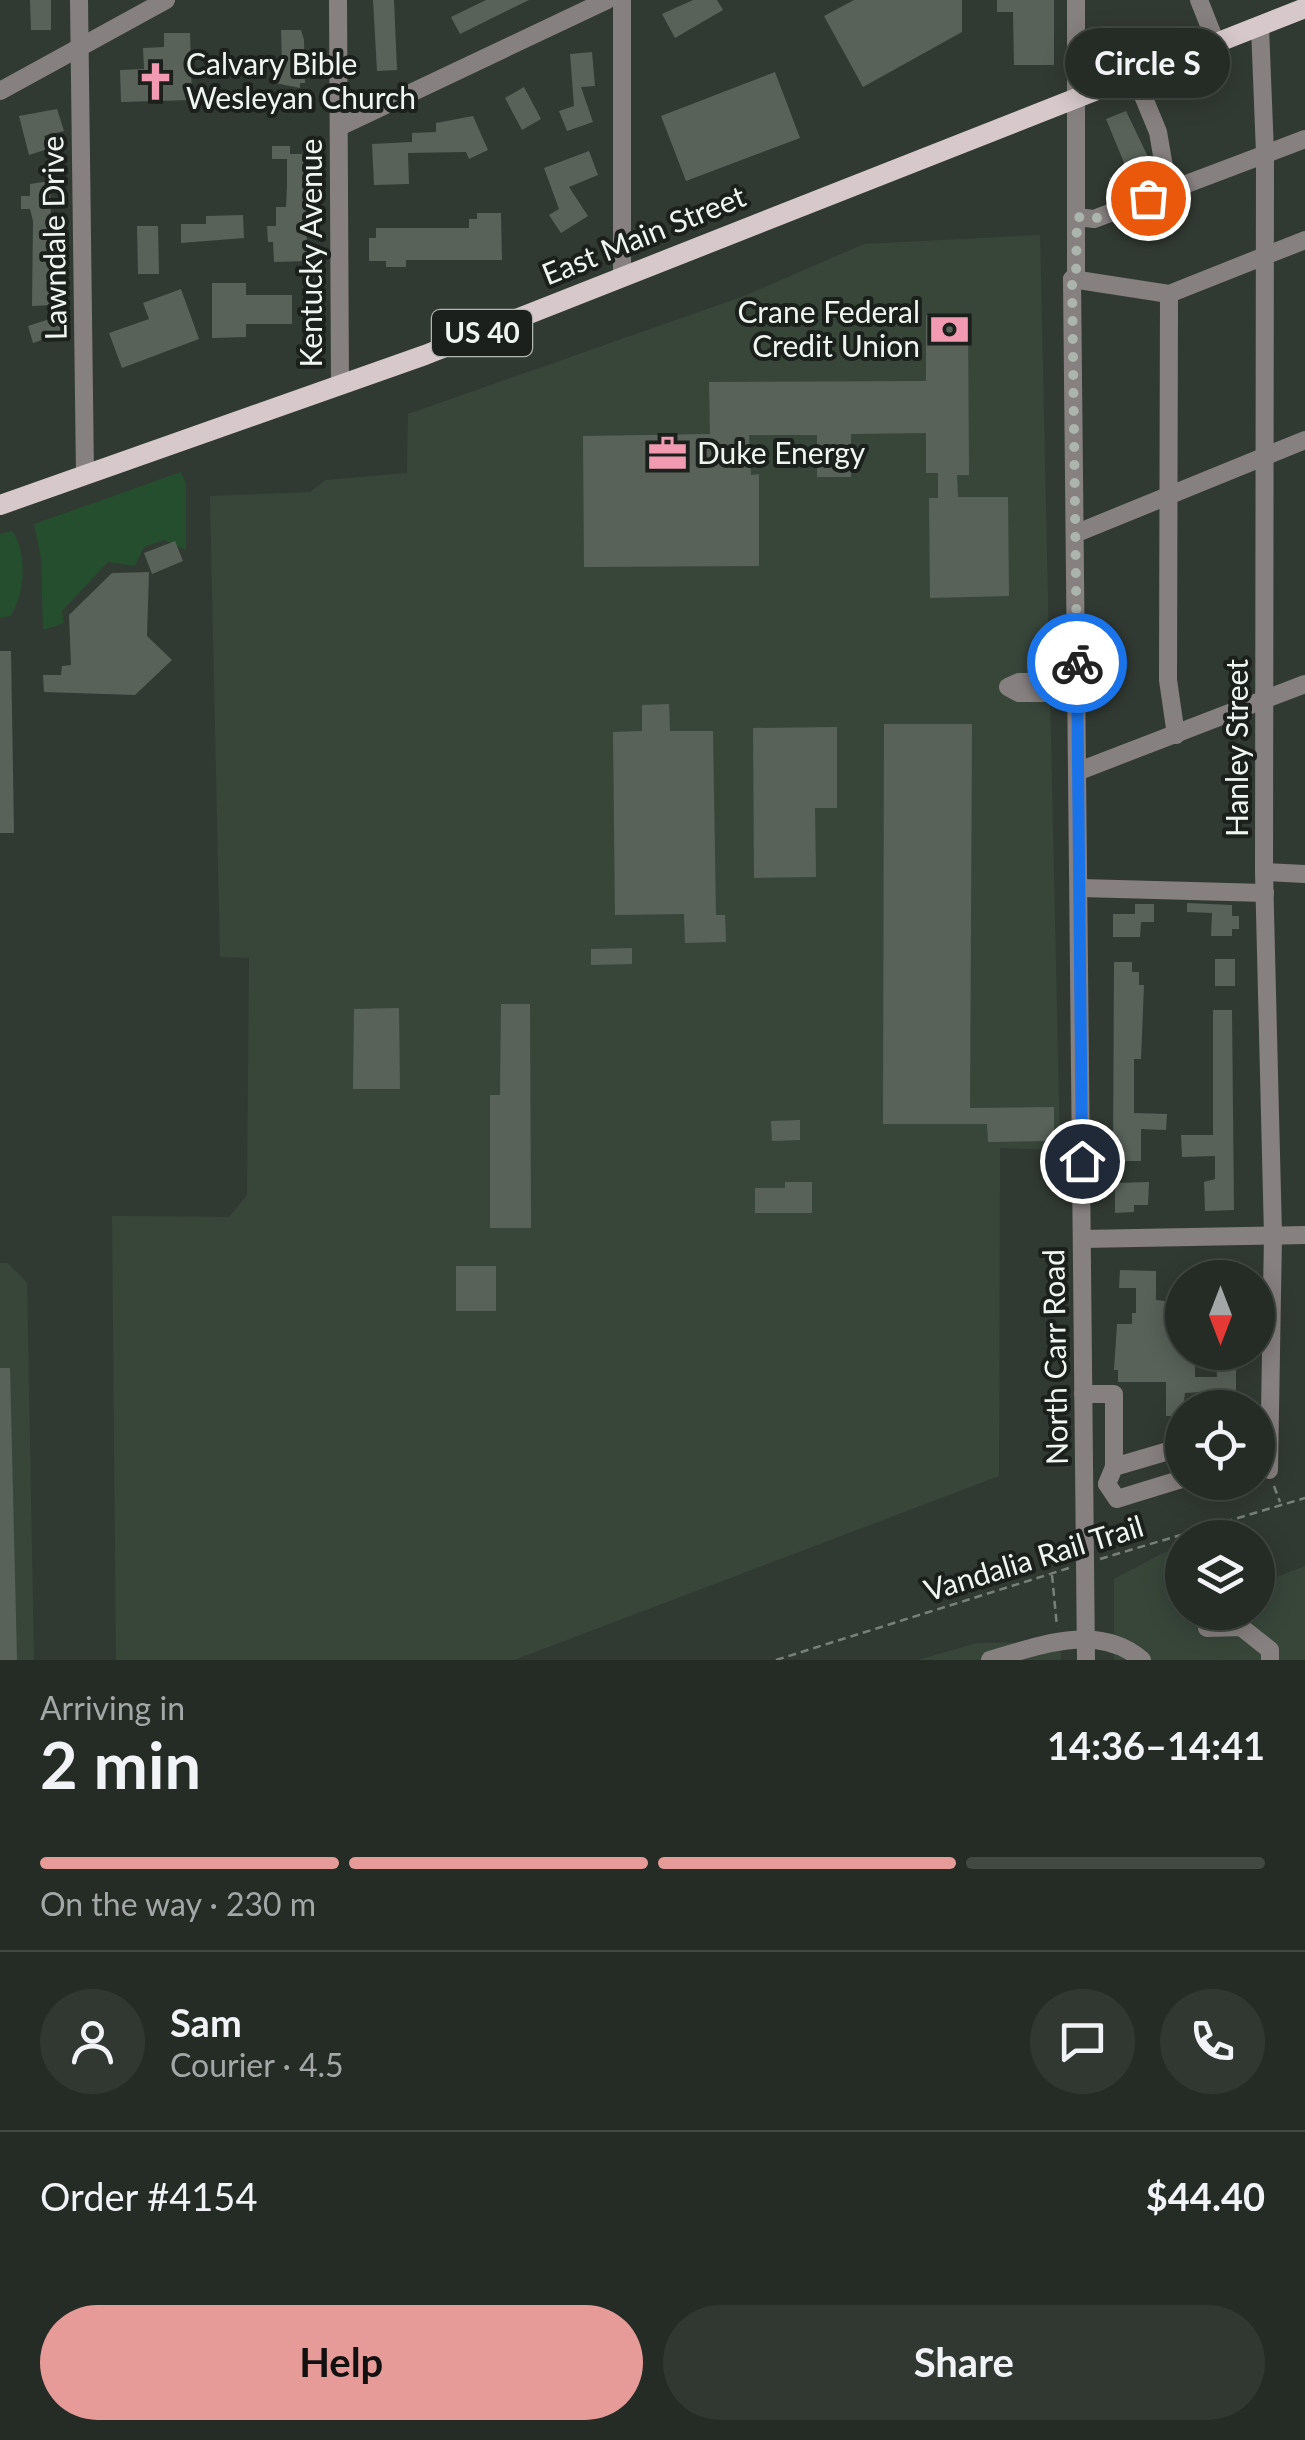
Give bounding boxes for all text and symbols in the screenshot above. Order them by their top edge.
callout: Circle S [1066,28,1230,98]
text: Circle S [1094,43,1201,82]
place label: Calvary Bible Wesleyan Church [186,45,416,115]
church icon: Calvary Bible Wesleyan Church [135,61,177,103]
street label: Lawndale Drive [33,136,73,341]
street label: Kentucky Avenue [292,139,328,367]
pin [1106,156,1191,241]
icon: bag [1121,171,1176,226]
street label: East Main Street [536,177,751,291]
place label: Crane Federal Credit Union [737,293,920,363]
bank icon: Crane Federal Credit Union [929,309,971,351]
road number: US 40 [432,310,532,356]
office icon: Duke Energy [646,433,688,475]
place label: Duke Energy [697,434,866,470]
courier [1027,613,1127,713]
icon: bike [1050,636,1105,691]
street label: Hanley Street [1218,659,1254,837]
pin [1040,1119,1125,1204]
icon: home [1055,1134,1110,1189]
street label: North Carr Road [1034,1249,1074,1465]
north arrow [1165,1260,1275,1370]
map controls [1165,1260,1275,1630]
button: locate [1165,1390,1275,1500]
street label: Vandalia Rail Trail [920,1507,1147,1608]
button: layers [1165,1520,1275,1630]
text: Arriving in [40,1688,185,1727]
text: 14:36–14:41 [1047,1722,1265,1768]
text: 2 min [40,1725,201,1803]
text: On the way · 230 m [40,1884,316,1923]
button: person [40,1989,145,2094]
button: chat [1030,1989,1135,2094]
button: phone [1160,1989,1265,2094]
text: Sam [170,1999,242,2045]
text: Courier · 4.5 [170,2045,344,2084]
text: Order #4154 [40,2173,257,2219]
text: $44.40 [1146,2173,1265,2219]
button: Help [40,2305,643,2420]
button: Share [663,2305,1265,2420]

